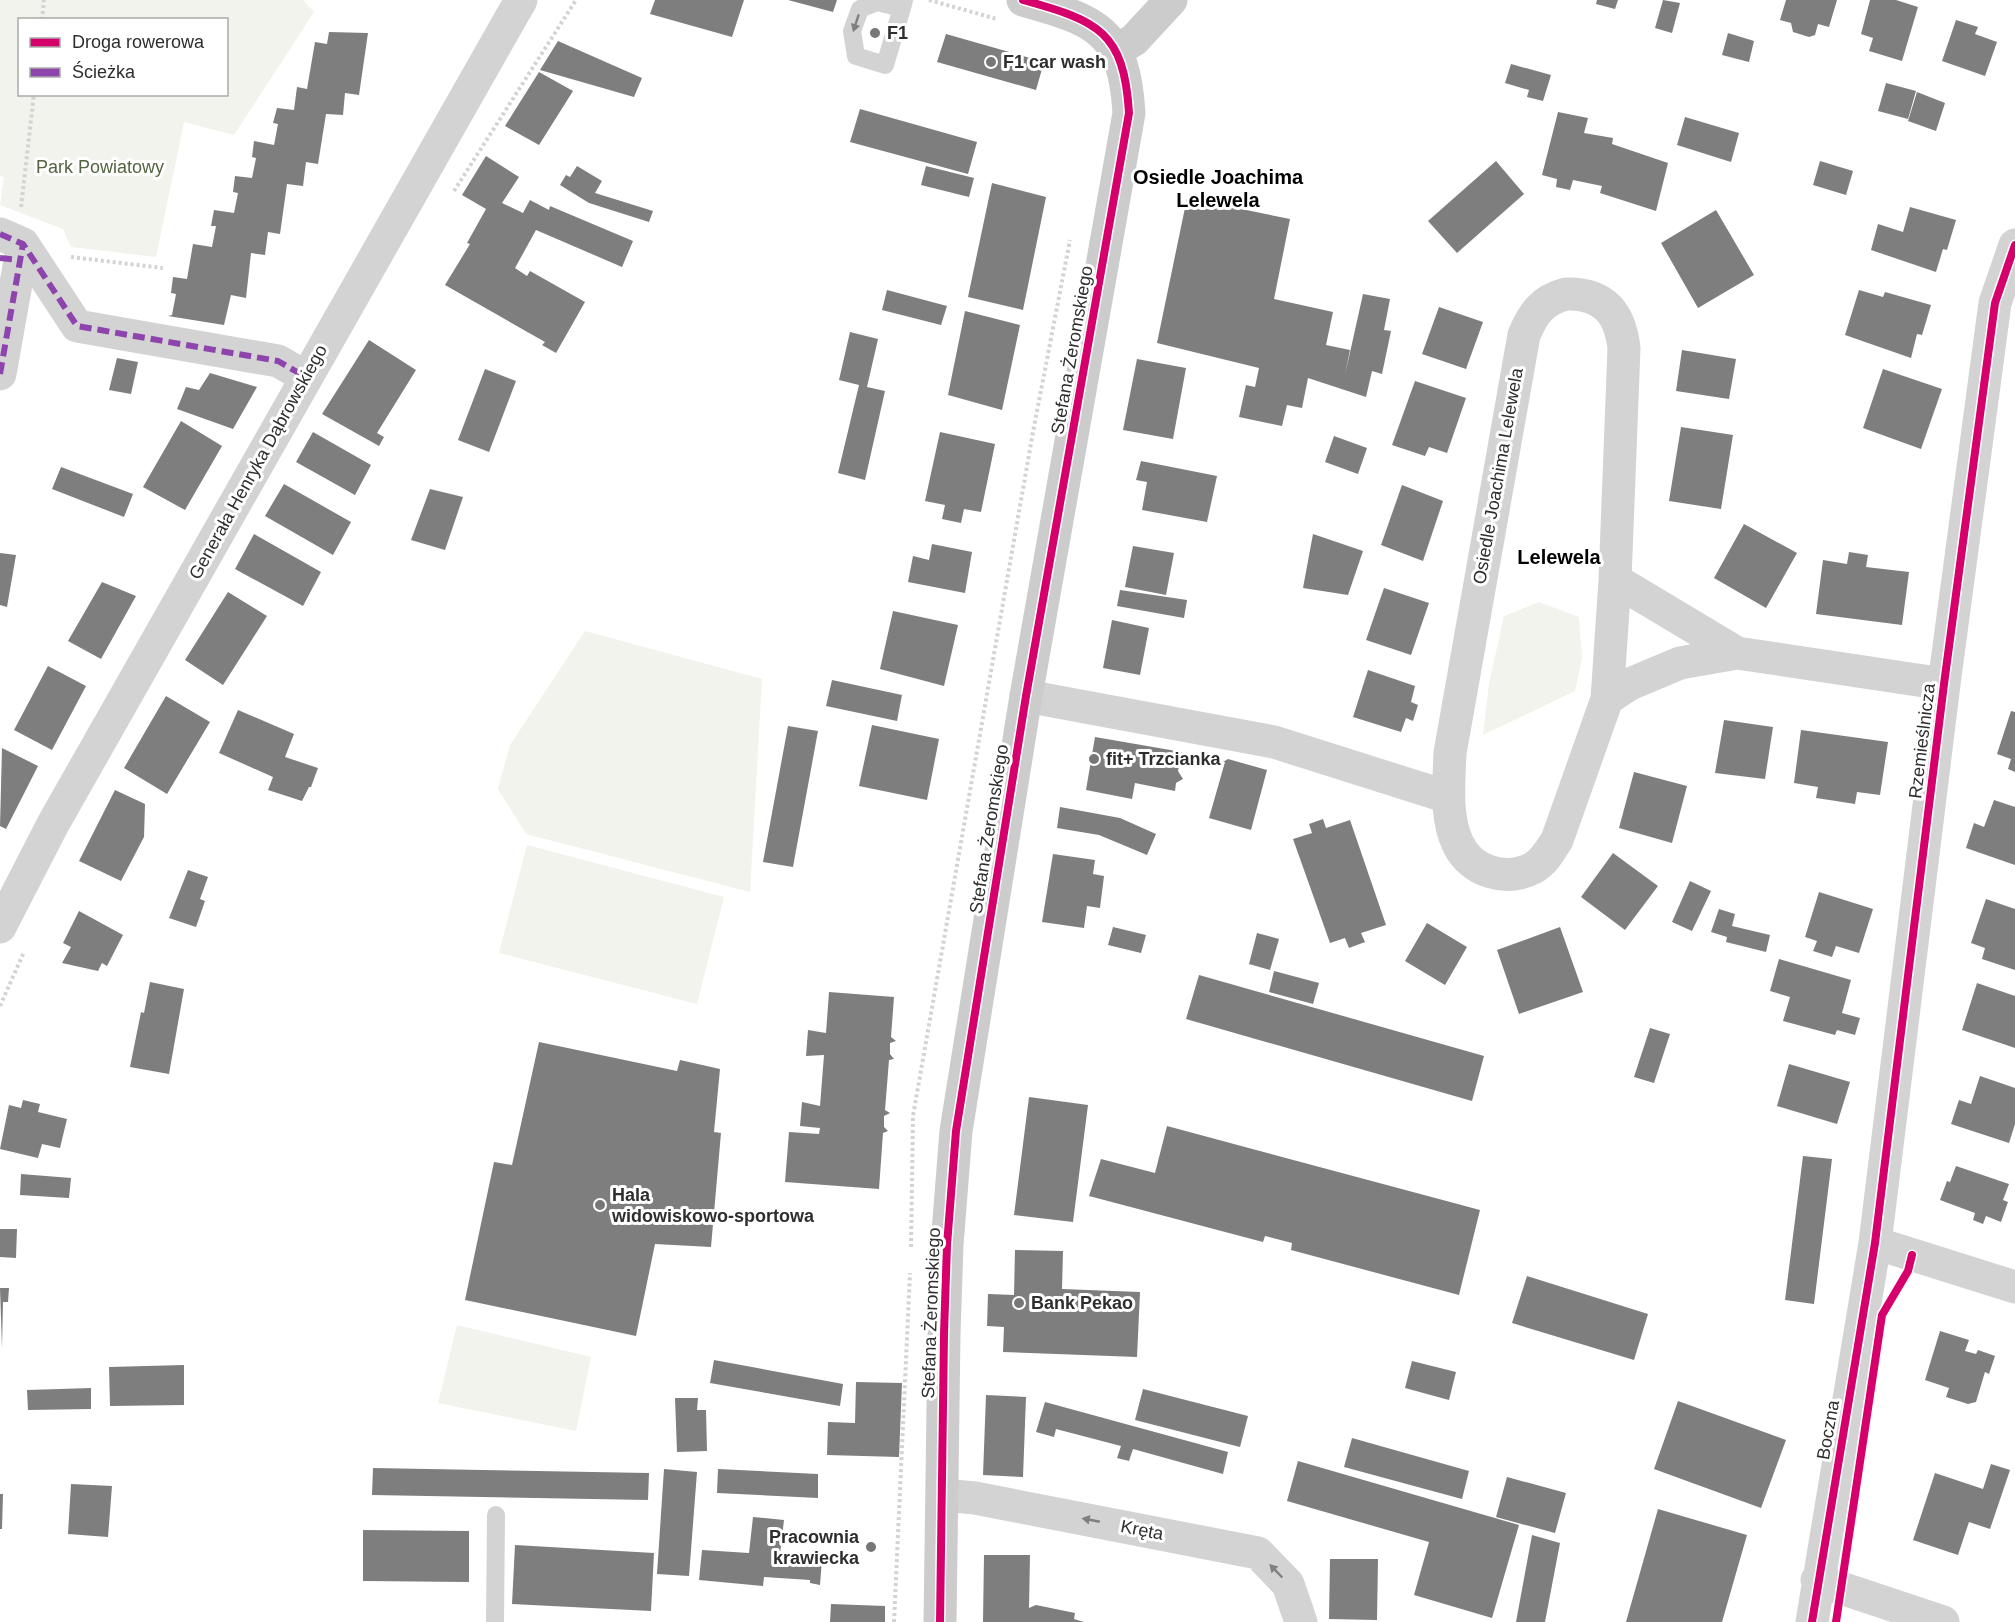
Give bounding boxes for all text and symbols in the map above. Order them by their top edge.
one-way arrow [850,14,860,32]
legend [18,18,228,96]
place label: F1 [887,23,908,43]
marker: F1 [868,26,882,40]
text: Droga rowerowa [72,32,205,52]
place label: F1 car wash [1003,52,1106,72]
marker: F1 car wash [984,55,998,69]
text: Ścieżka [72,61,136,82]
park label: Park Powiatowy [36,157,164,177]
district label: Osiedle Joachima Lelewela [1133,166,1304,211]
street label: Stefana Żeromskiego [1047,264,1097,436]
street label: Generała Henryka Dąbrowskiego [185,341,331,583]
street label: Osiedle Joachima Lelewela [1469,365,1527,586]
district label: Lelewela [1517,546,1602,568]
street label: Rzemieślnicza [1905,681,1939,800]
street label: Stefana Żeromskiego [966,743,1012,915]
place label: fit+ Trzcianka [1106,749,1222,769]
marker: fit+ Trzcianka [1087,752,1101,766]
place label: Hala widowiskowo-sportowa [611,1185,815,1226]
marker: Hala widowiskowo-sportowa [593,1198,607,1212]
street label: Stefana Żeromskiego [918,1227,944,1399]
place label: Bank Pekao [1031,1293,1133,1313]
marker: Bank Pekao [1012,1296,1026,1310]
street label: Boczna [1813,1398,1843,1461]
one-way arrow [1081,1515,1100,1524]
street label: Kręta [1119,1516,1166,1544]
place label: Pracownia krawiecka [769,1527,860,1568]
marker: Pracownia krawiecka [864,1540,878,1554]
one-way arrow [1269,1564,1283,1578]

